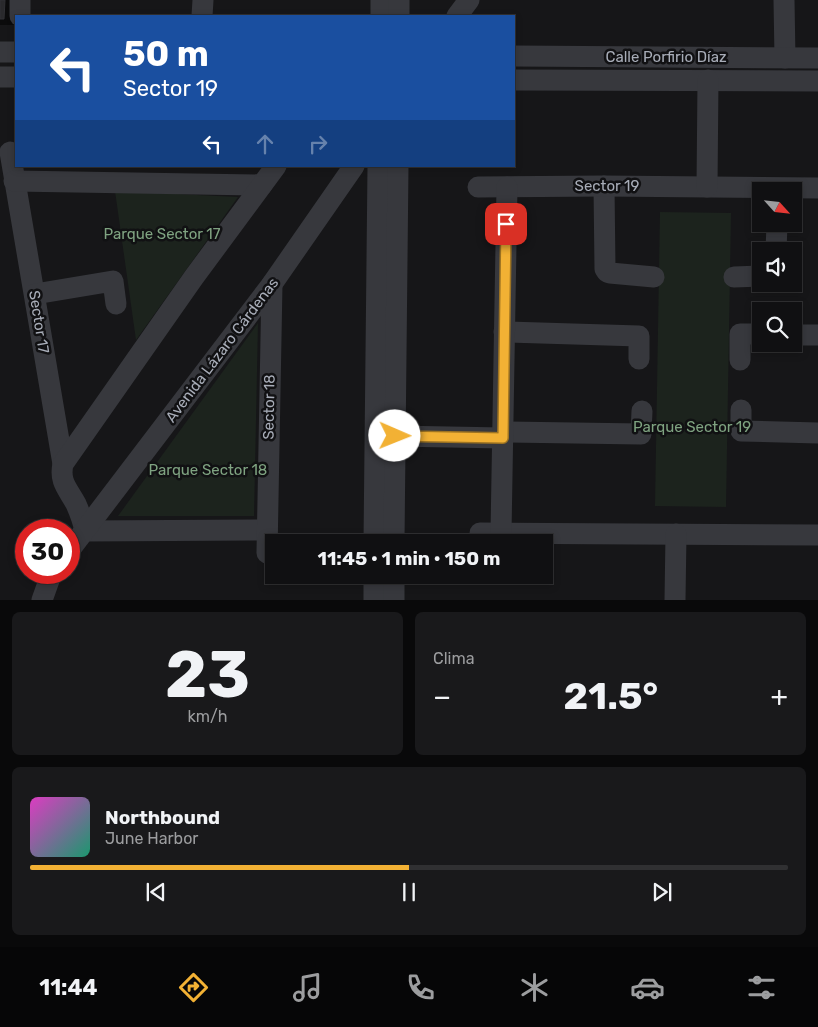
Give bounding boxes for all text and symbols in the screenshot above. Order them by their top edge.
text: 50 m [123,33,209,75]
icon: left [40,35,105,100]
street label: Calle Porfirio Díaz [605,48,727,66]
text: Sector 19 [123,75,218,102]
icon: left [198,130,226,158]
icon: ahead [251,130,279,158]
icon: right [304,130,332,158]
street label: Sector 19 [575,177,640,195]
north arrow [752,182,802,232]
map controls [752,182,802,352]
pin [485,203,527,245]
icon: arrive [492,210,520,238]
park label: Parque Sector 17 [104,225,221,243]
button: sound [752,242,802,292]
street label: Avenida Lázaro Cárdenas [162,274,282,426]
street label: Sector 17 [25,289,53,355]
button: search [752,302,802,352]
street label: Sector 18 [259,374,279,440]
position arrow [368,409,420,461]
park label: Parque Sector 19 [633,418,751,436]
park label: Parque Sector 18 [149,461,267,479]
speed limit sign: 30 [15,519,80,584]
text: 11:45 · 1 min · 150 m [317,547,501,570]
text: 23 [165,636,250,713]
text: Clima [433,649,474,668]
text: 21.5° [564,673,658,719]
text: − [433,680,451,713]
text: + [771,680,788,713]
text: km/h [188,707,227,726]
text: Northbound [105,806,220,829]
text: June Harbor [105,829,198,848]
icon: previous [142,878,170,906]
icon: pause [395,878,423,906]
icon: next [648,878,676,906]
icon: directions [176,970,211,1005]
icon: music [290,970,325,1005]
icon: phone [403,970,438,1005]
icon: climate [517,970,552,1005]
icon: car [630,970,665,1005]
icon: filters [744,970,779,1005]
text: 11:44 [39,974,98,1001]

